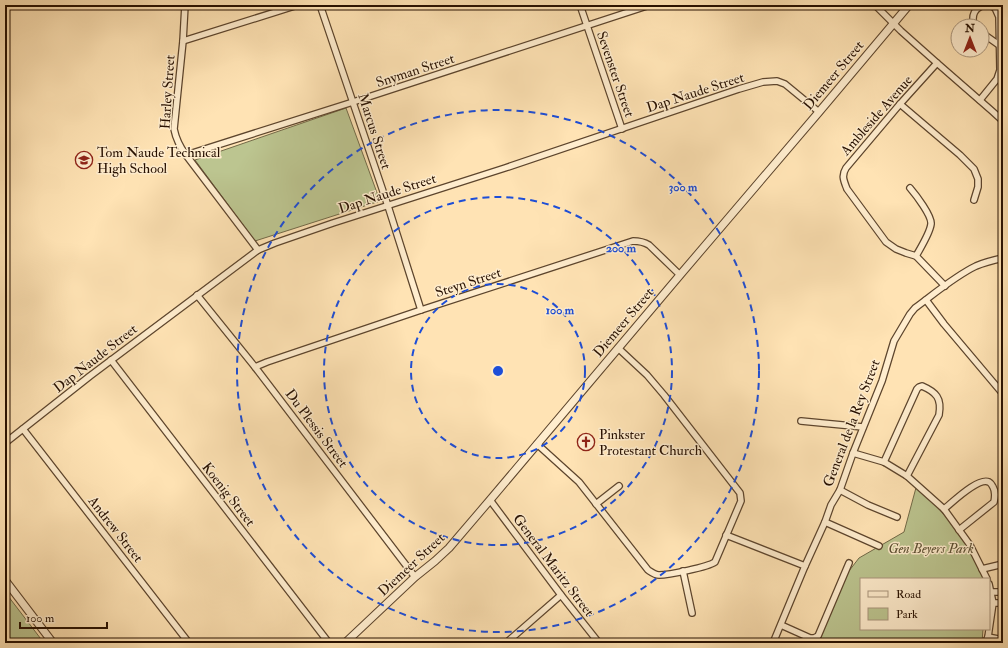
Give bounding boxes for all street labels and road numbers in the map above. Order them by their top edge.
street label: Sevenster Street [593,29,638,120]
street label: Diemeer Street [799,37,868,113]
street label: Snyman Street [374,50,457,92]
street label: Harley Street [156,54,180,130]
street label: Dap Naude Street [644,69,747,117]
street label: Ambleside Avenue [836,72,916,160]
street label: Marcus Street [354,91,395,172]
street label: Dap Naude Street [336,170,439,218]
street label: Steyn Street [433,264,504,302]
street label: Diemeer Street [589,284,658,360]
street label: Dap Naude Street [50,320,142,397]
street label: General de la Rey Street [819,357,885,490]
street label: Du Plessis Street [282,386,352,471]
street label: Koenig Street [198,459,259,530]
street label: Andrew Street [84,492,147,566]
street label: General Maritz Street [509,511,598,620]
street label: Diemeer Street [374,529,449,600]

